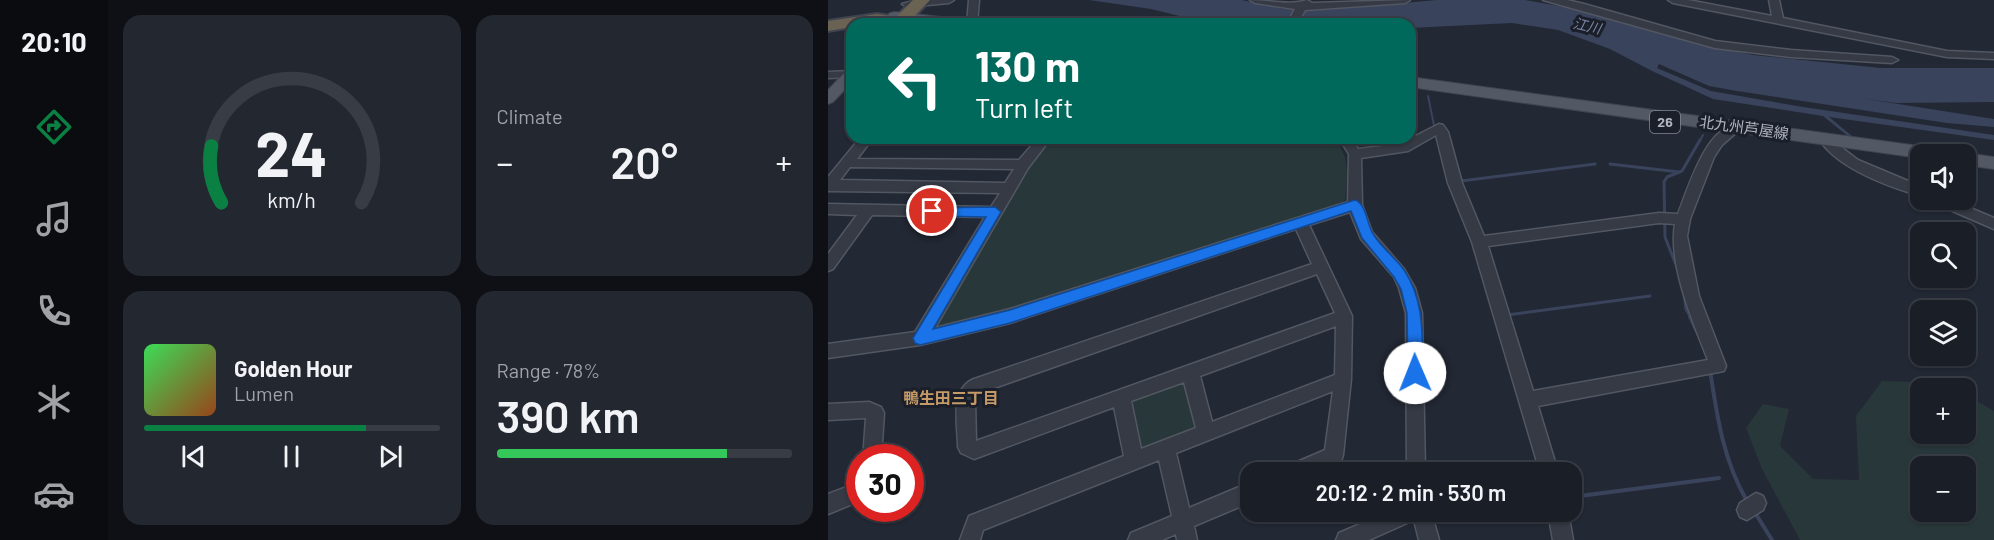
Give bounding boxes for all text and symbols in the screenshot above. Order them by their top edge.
water label: 江川 [1572,14,1605,37]
text: 20:10 [21,25,87,57]
text: 130 m [975,40,1080,90]
icon: left [876,42,954,120]
text: Turn left [975,91,1073,123]
text: Climate [497,104,563,128]
icon: directions [33,106,75,148]
road number: 26 [1650,111,1680,133]
street label: 北九州芦屋線 [1698,112,1790,142]
text: 24 [255,115,328,189]
text: 20° [611,134,678,188]
text: − [497,142,513,182]
text: + [776,142,792,182]
map controls [1910,144,1976,522]
button: sound [1910,144,1976,210]
pin [906,185,957,236]
text: km/h [267,187,316,212]
icon: arrive [915,194,948,227]
icon: music [33,198,75,240]
button: search [1910,222,1976,288]
icon: phone [33,290,75,332]
button: layers [1910,300,1976,366]
position arrow [1383,341,1447,405]
text: Golden Hour [234,355,352,381]
text: Range · 78% [497,358,600,382]
button: + [1910,378,1976,444]
icon: climate [33,381,75,423]
text: Lumen [234,381,294,405]
text: 390 km [497,388,639,442]
district label: 鴨生田三丁目 [903,388,999,407]
icon: previous [177,440,210,473]
icon: pause [275,440,308,473]
icon: next [374,440,407,473]
speed limit sign: 30 [846,444,924,522]
button: − [1910,456,1976,522]
icon: car [33,473,75,515]
text: 20:12 · 2 min · 530 m [1316,479,1506,505]

